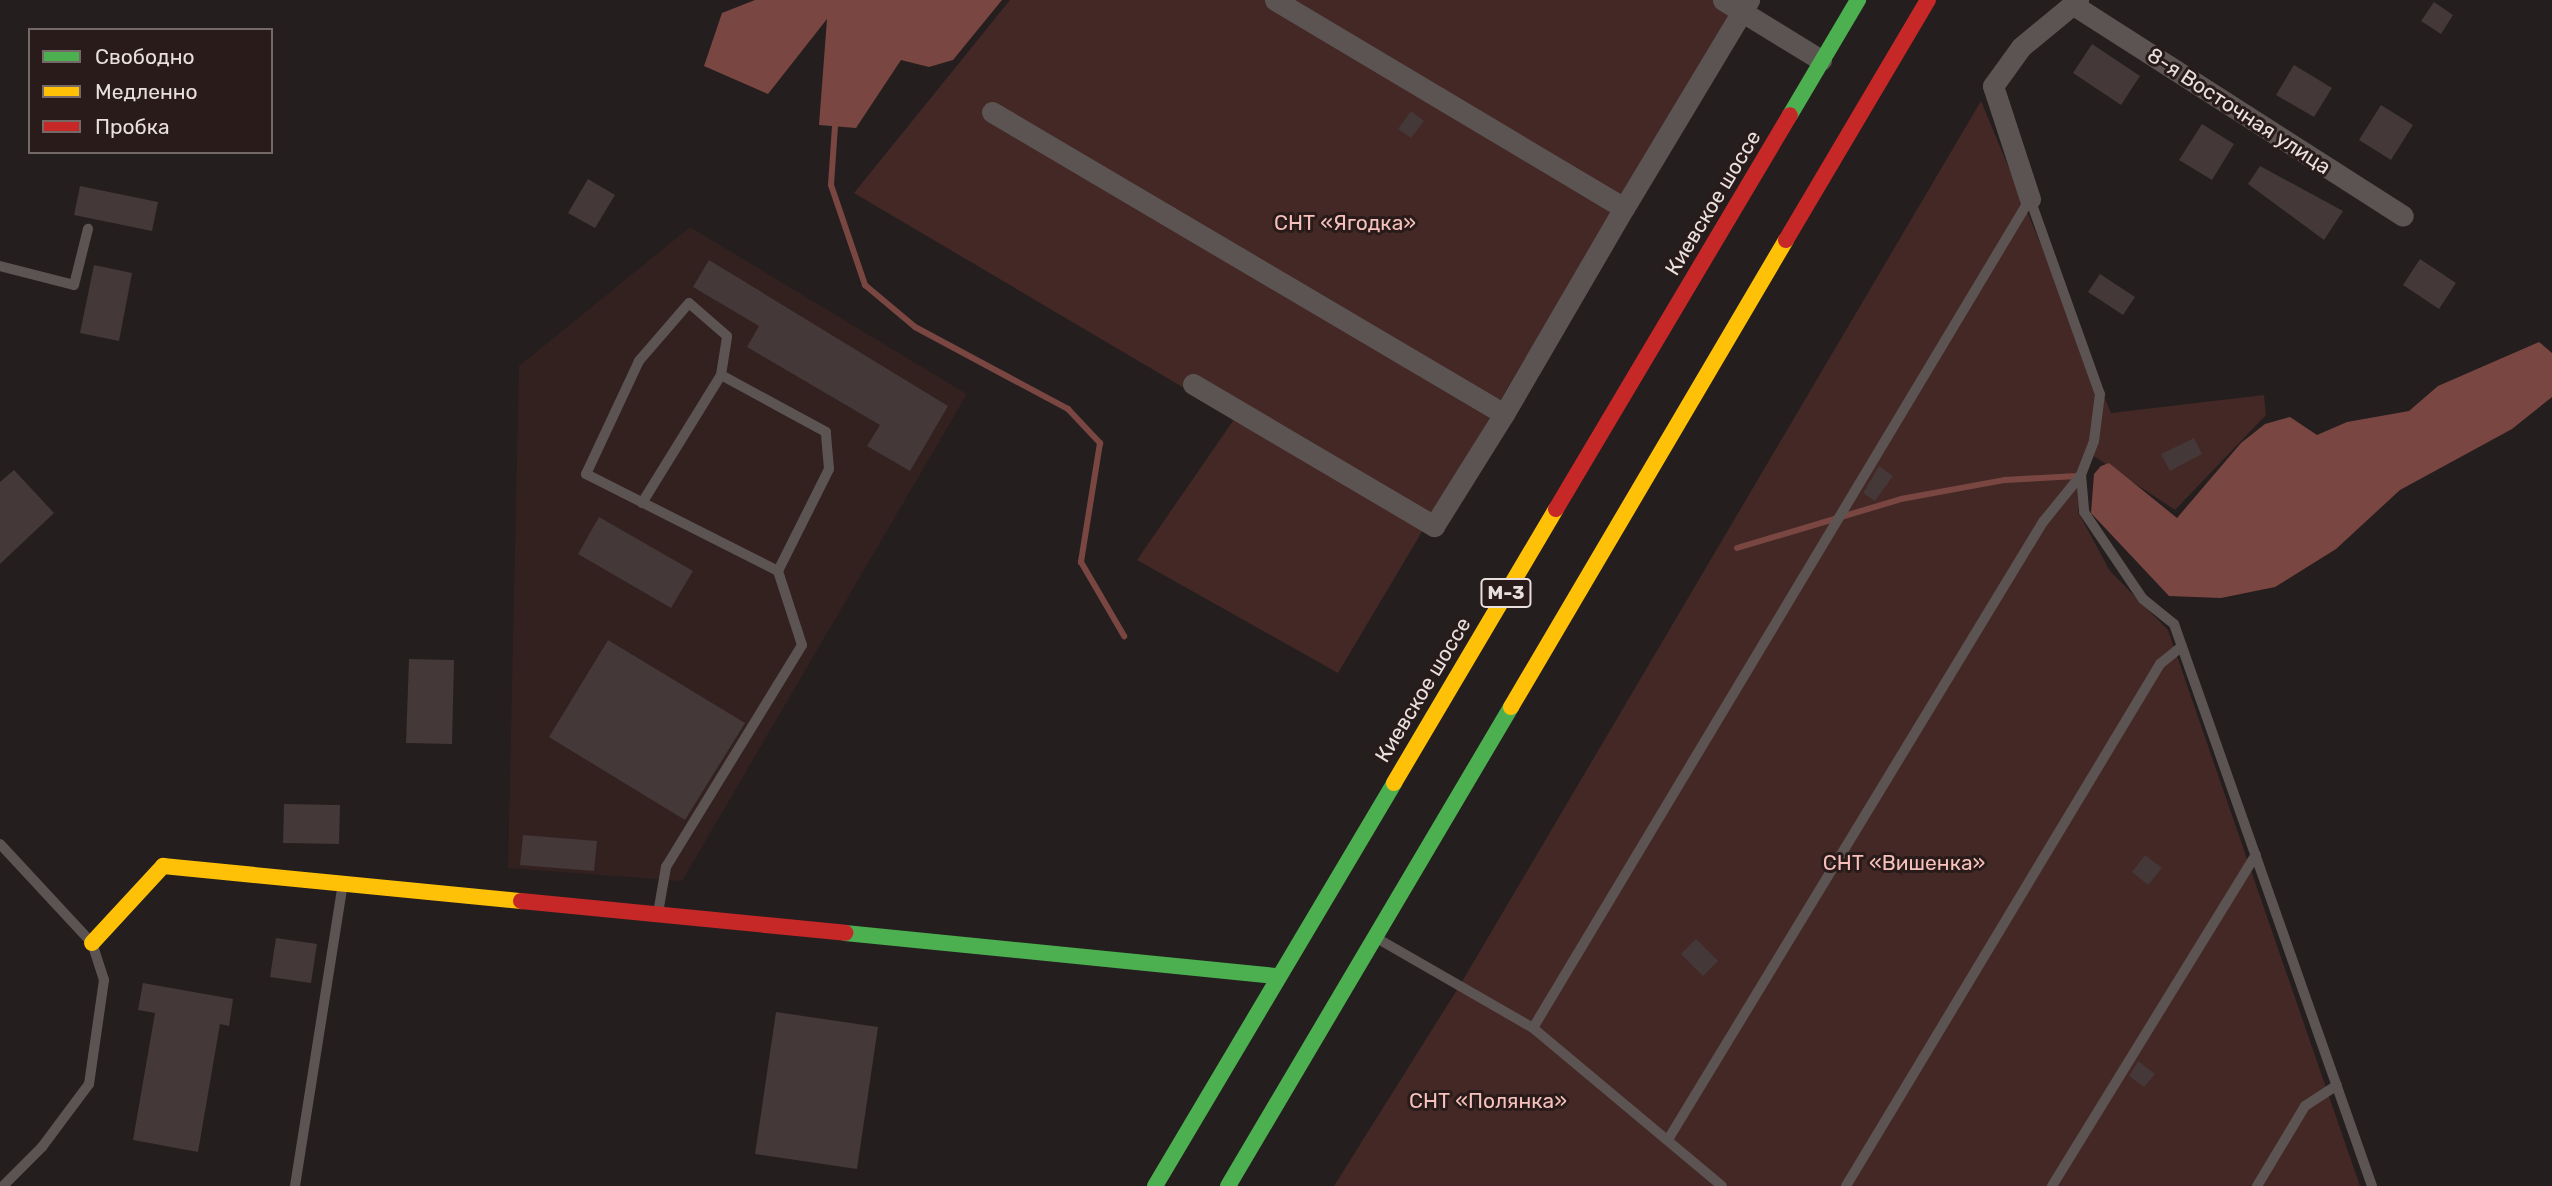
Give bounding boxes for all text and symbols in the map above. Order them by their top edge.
legend [28,28,273,154]
street label: 8-я Восточная улица [2143,42,2335,180]
text: Свободно [95,44,195,69]
text: Медленно [95,79,198,104]
text: Пробка [95,114,170,139]
street label: Киевское шоссе [1660,126,1766,280]
park label: СНТ «Ягодка» [1274,210,1416,236]
road number: М-3 [1480,578,1532,608]
street label: Киевское шоссе [1370,613,1476,767]
park label: СНТ «Вишенка» [1823,850,1985,876]
park label: СНТ «Полянка» [1409,1088,1567,1114]

